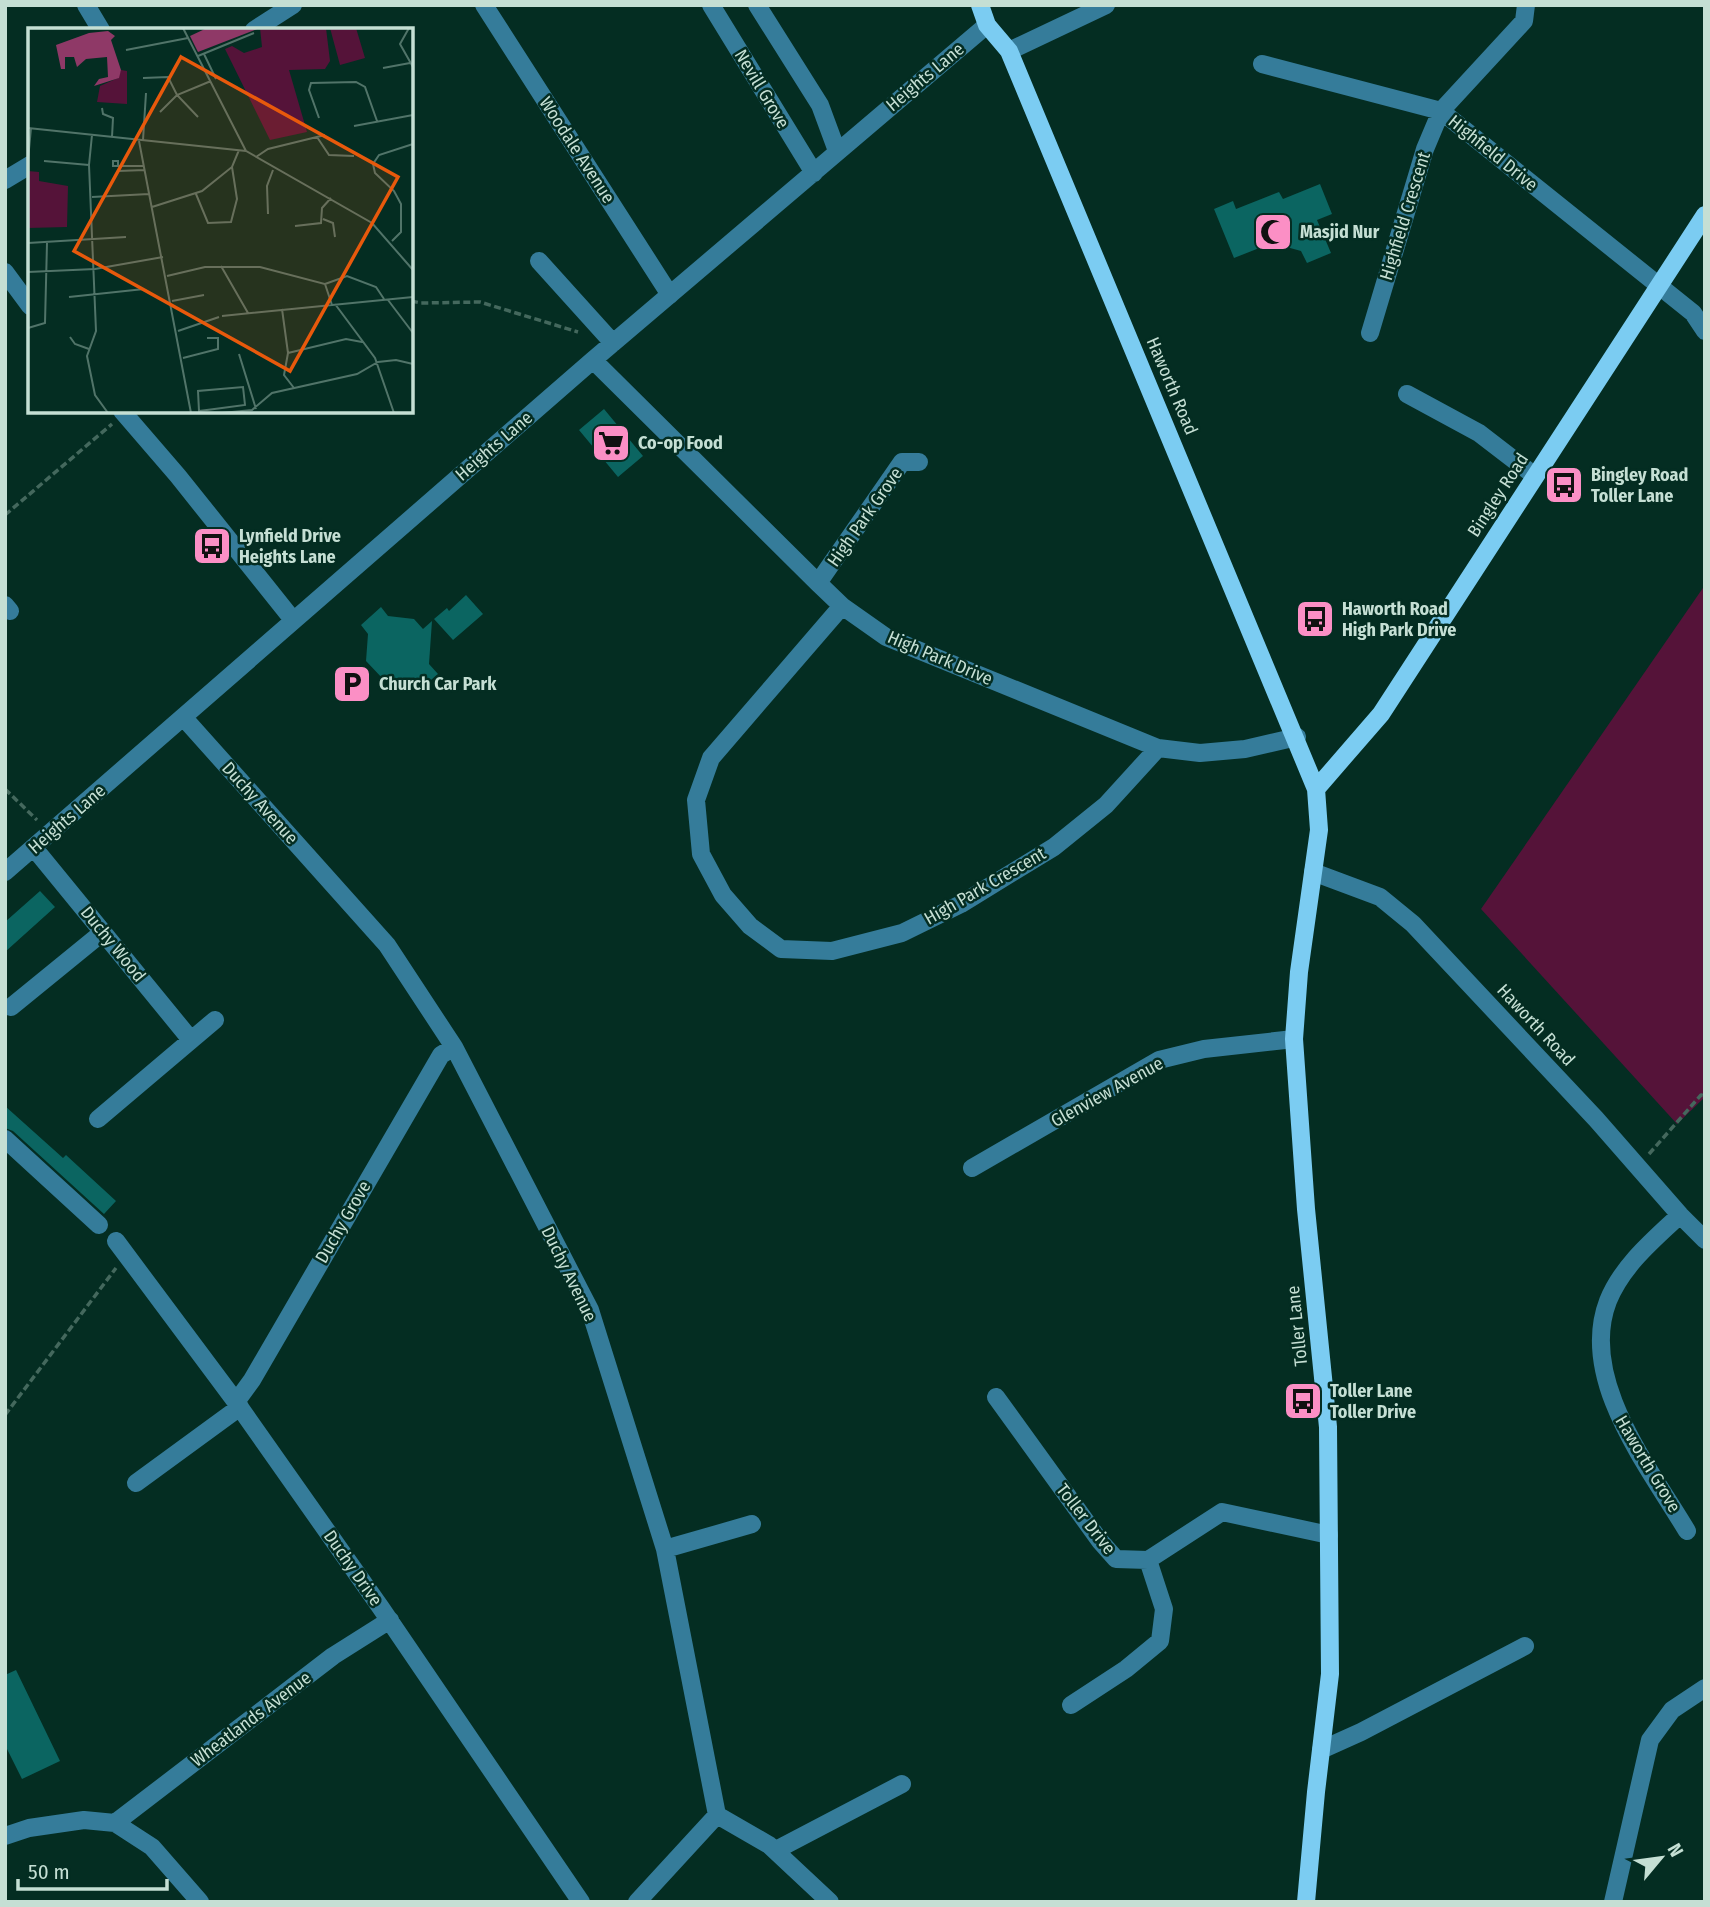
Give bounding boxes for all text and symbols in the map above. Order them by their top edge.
inset map [28,28,413,413]
street label: Heights Lane [881,38,969,116]
street label: Nevill Grove [730,45,794,133]
street label: Woodale Avenue [534,93,620,207]
street label: Highfield Drive [1444,110,1542,196]
street label: Highfield Crescent [1375,149,1435,283]
mosque icon: Masjid Nur [1252,211,1294,253]
place label: Masjid Nur [1300,221,1380,243]
street label: Haworth Road [1142,334,1202,438]
street label: Heights Lane [451,406,537,486]
supermarket icon: Co-op Food [590,422,632,464]
place label: Co-op Food [638,432,723,454]
street label: Bingley Road [1463,449,1533,541]
street label: High Park Grove [823,463,907,571]
bus stop icon: Bingley Road Toller Lane [1543,464,1585,506]
place label: Bingley Road Toller Lane [1591,464,1688,507]
bus stop icon: Lynfield Drive Heights Lane [191,525,233,567]
place label: Lynfield Drive Heights Lane [239,525,341,568]
bus stop icon: Haworth Road High Park Drive [1294,598,1336,640]
place label: Haworth Road High Park Drive [1342,598,1456,641]
street label: High Park Drive [884,626,996,690]
parking icon: Church Car Park [331,663,373,705]
place label: Church Car Park [379,673,497,695]
street label: Duchy Avenue [217,757,303,849]
street label: Heights Lane [24,779,110,859]
street label: High Park Crescent [920,842,1050,930]
street label: Duchy Wood [76,902,150,986]
street label: Haworth Road [1492,979,1580,1071]
street label: Glenview Avenue [1047,1052,1167,1132]
street label: Duchy Grove [311,1177,375,1267]
street label: Duchy Avenue [536,1223,602,1325]
street label: Toller Lane [1282,1285,1312,1367]
bus stop icon: Toller Lane Toller Drive [1282,1380,1324,1422]
place label: Toller Lane Toller Drive [1330,1380,1416,1423]
street label: Haworth Grove [1610,1412,1686,1517]
street label: Toller Drive [1052,1479,1121,1559]
street label: Duchy Drive [319,1526,387,1610]
street label: Wheatlands Avenue [187,1667,316,1771]
north arrow [1626,1823,1696,1893]
text: N [1663,1839,1688,1861]
scale bar [18,1848,166,1892]
text: 50 m [28,1859,70,1885]

